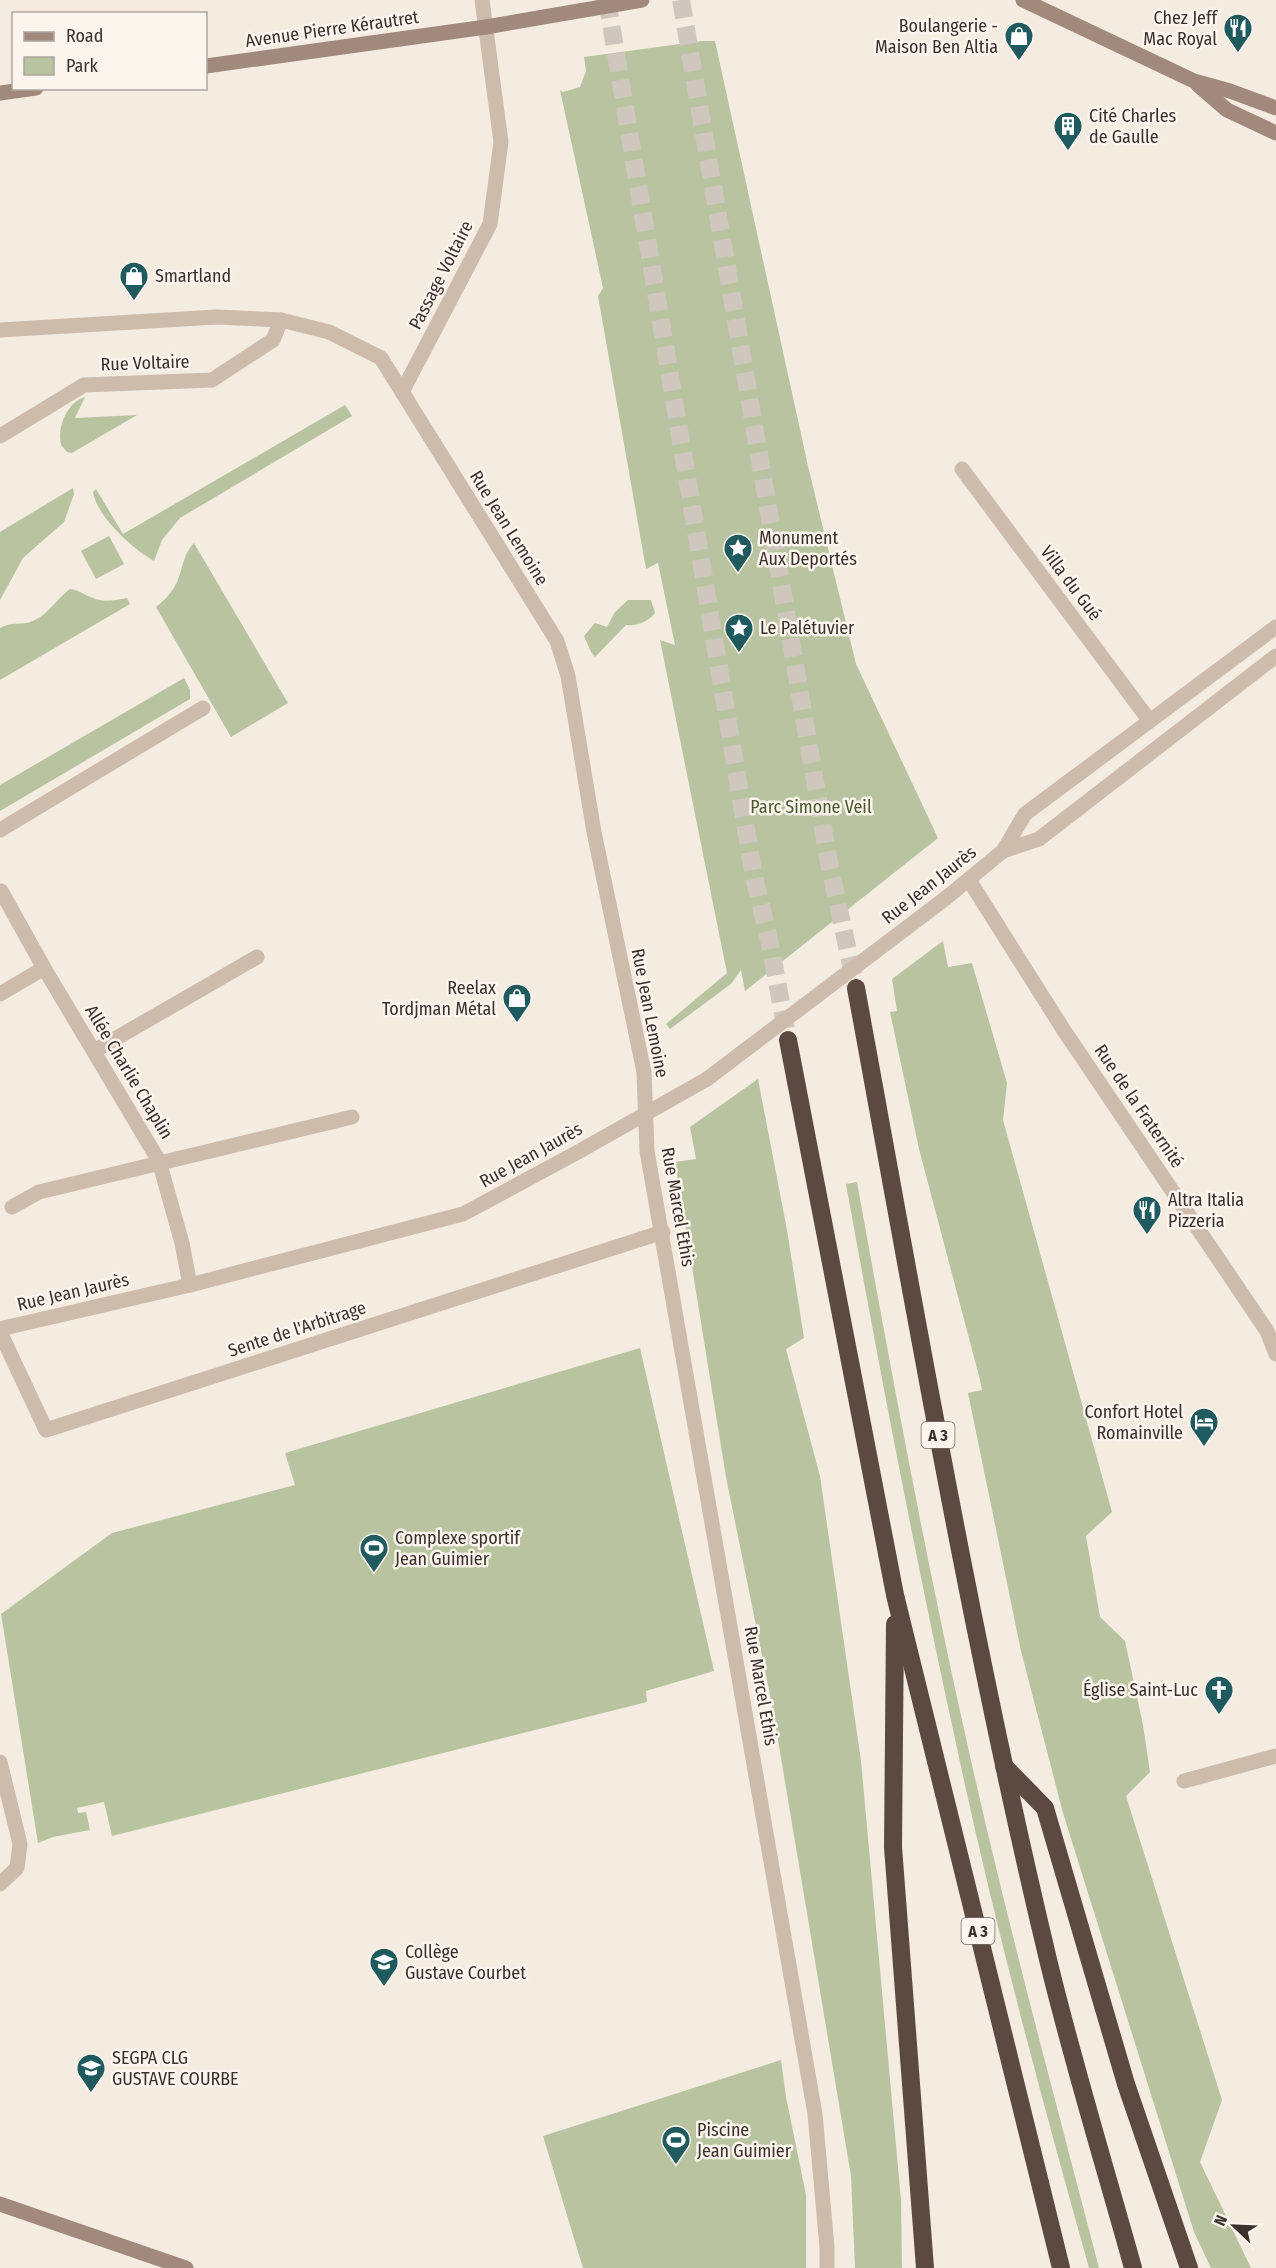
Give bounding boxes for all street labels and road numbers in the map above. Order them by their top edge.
street label: Avenue Pierre Kérautret [244,6,420,52]
street label: Passage Voltaire [404,217,478,333]
street label: Rue Voltaire [100,350,190,376]
street label: Rue Jean Lemoine [465,467,553,590]
street label: Villa du Gué [1036,541,1106,625]
street label: Rue Jean Jaurès [877,841,981,929]
street label: Rue Jean Lemoine [627,946,673,1080]
street label: Allée Charlie Chaplin [80,1001,178,1143]
street label: Rue de la Fraternité [1090,1040,1188,1172]
street label: Rue Jean Jaurès [476,1118,586,1192]
street label: Rue Marcel Ethis [657,1146,699,1269]
street label: Rue Jean Jaurès [15,1268,131,1316]
street label: Sente de l'Arbitrage [225,1296,369,1362]
road number: A 3 [922,1422,954,1448]
street label: Rue Marcel Ethis [740,1625,782,1748]
road number: A 3 [962,1918,994,1944]

